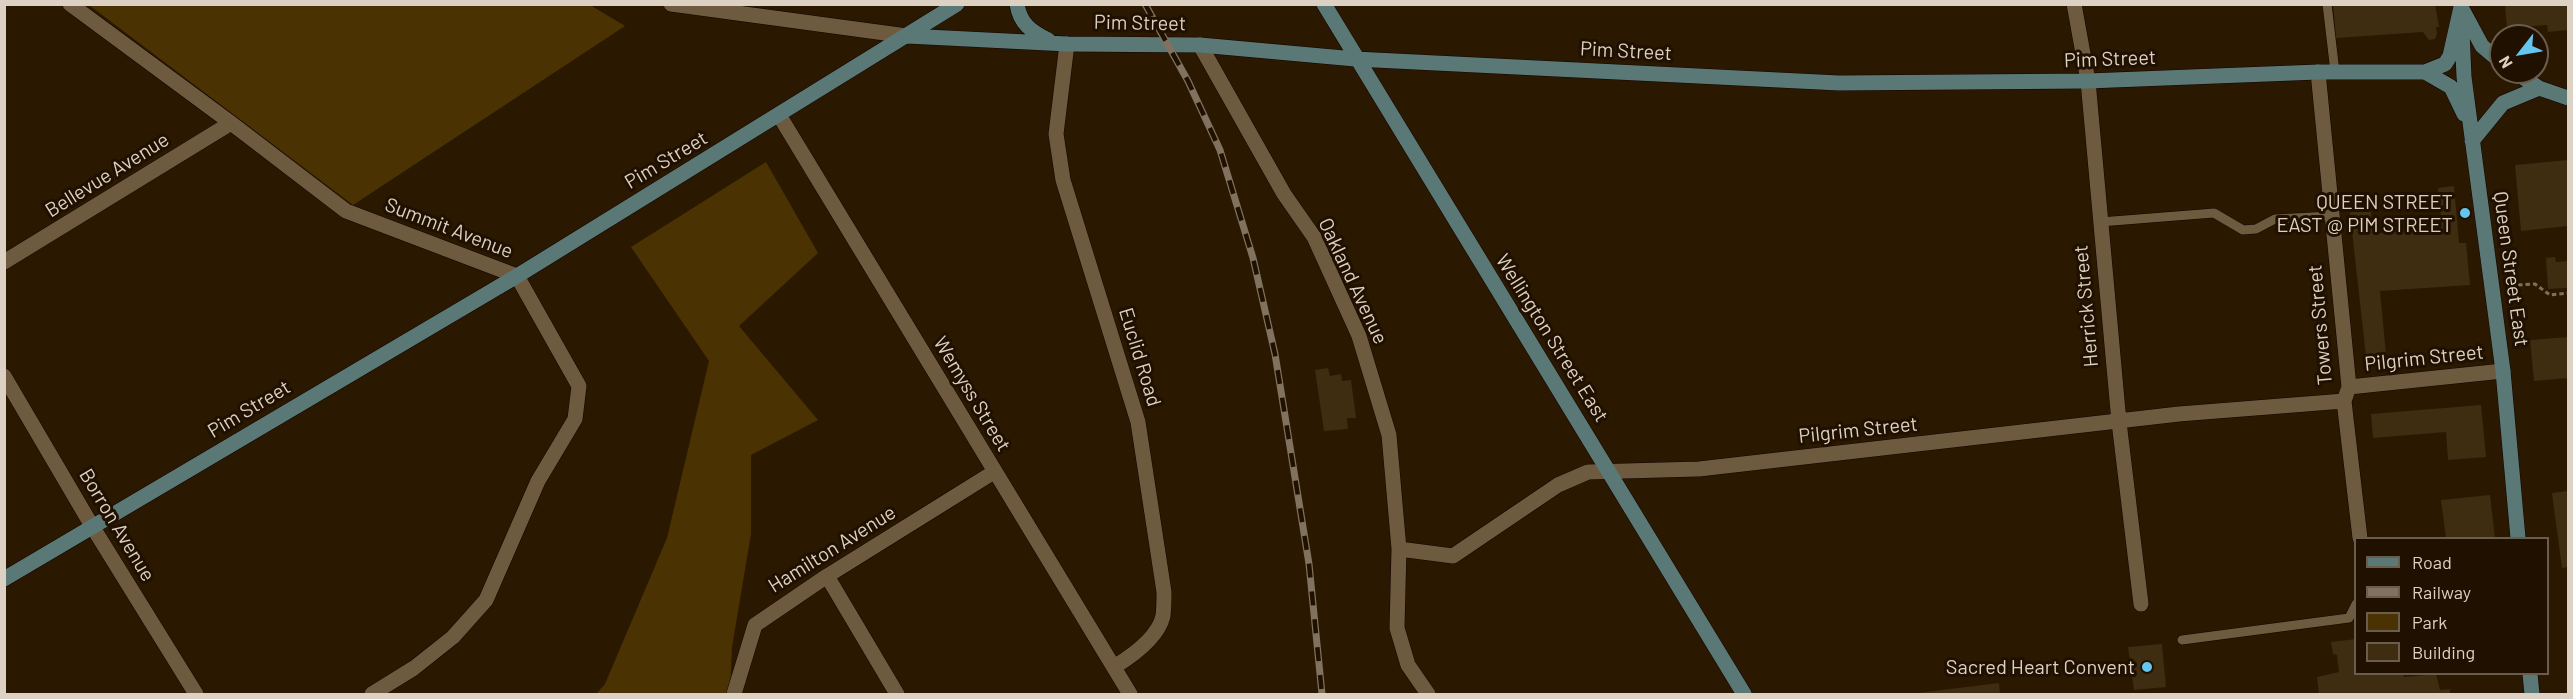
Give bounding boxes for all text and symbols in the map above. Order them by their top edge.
street label: Pim Street [1094,10,1186,36]
north arrow [2489,24,2549,84]
street label: Pim Street [1579,37,1673,65]
street label: Pim Street [2064,45,2156,73]
text: N [2494,53,2516,72]
street label: Pim Street [620,126,712,194]
street label: Bellevue Avenue [41,127,173,223]
place label: QUEEN STREET EAST @ PIM STREET [2277,190,2453,237]
street label: Queen Street East [2488,190,2534,348]
street label: Summit Avenue [381,193,517,263]
marker: QUEEN STREET EAST @ PIM STREET [2458,206,2472,220]
street label: Oakland Avenue [1313,214,1393,348]
street label: Herrick Street [2069,244,2103,368]
street label: Wellington Street East [1491,250,1613,426]
street label: Towers Street [2303,264,2337,386]
street label: Euclid Road [1114,305,1166,409]
street label: Wemyss Street [928,332,1016,456]
street label: Pilgrim Street [2363,340,2485,376]
street label: Pim Street [203,375,295,443]
street label: Pilgrim Street [1797,412,1919,448]
street label: Borron Avenue [74,464,160,586]
street label: Hamilton Avenue [764,500,900,598]
legend [2354,537,2549,675]
text: Road [2412,551,2452,573]
text: Railway [2412,581,2471,603]
text: Park [2412,611,2447,633]
text: Building [2412,641,2475,663]
place label: Sacred Heart Convent [1946,655,2135,679]
marker: Sacred Heart Convent [2140,660,2154,674]

